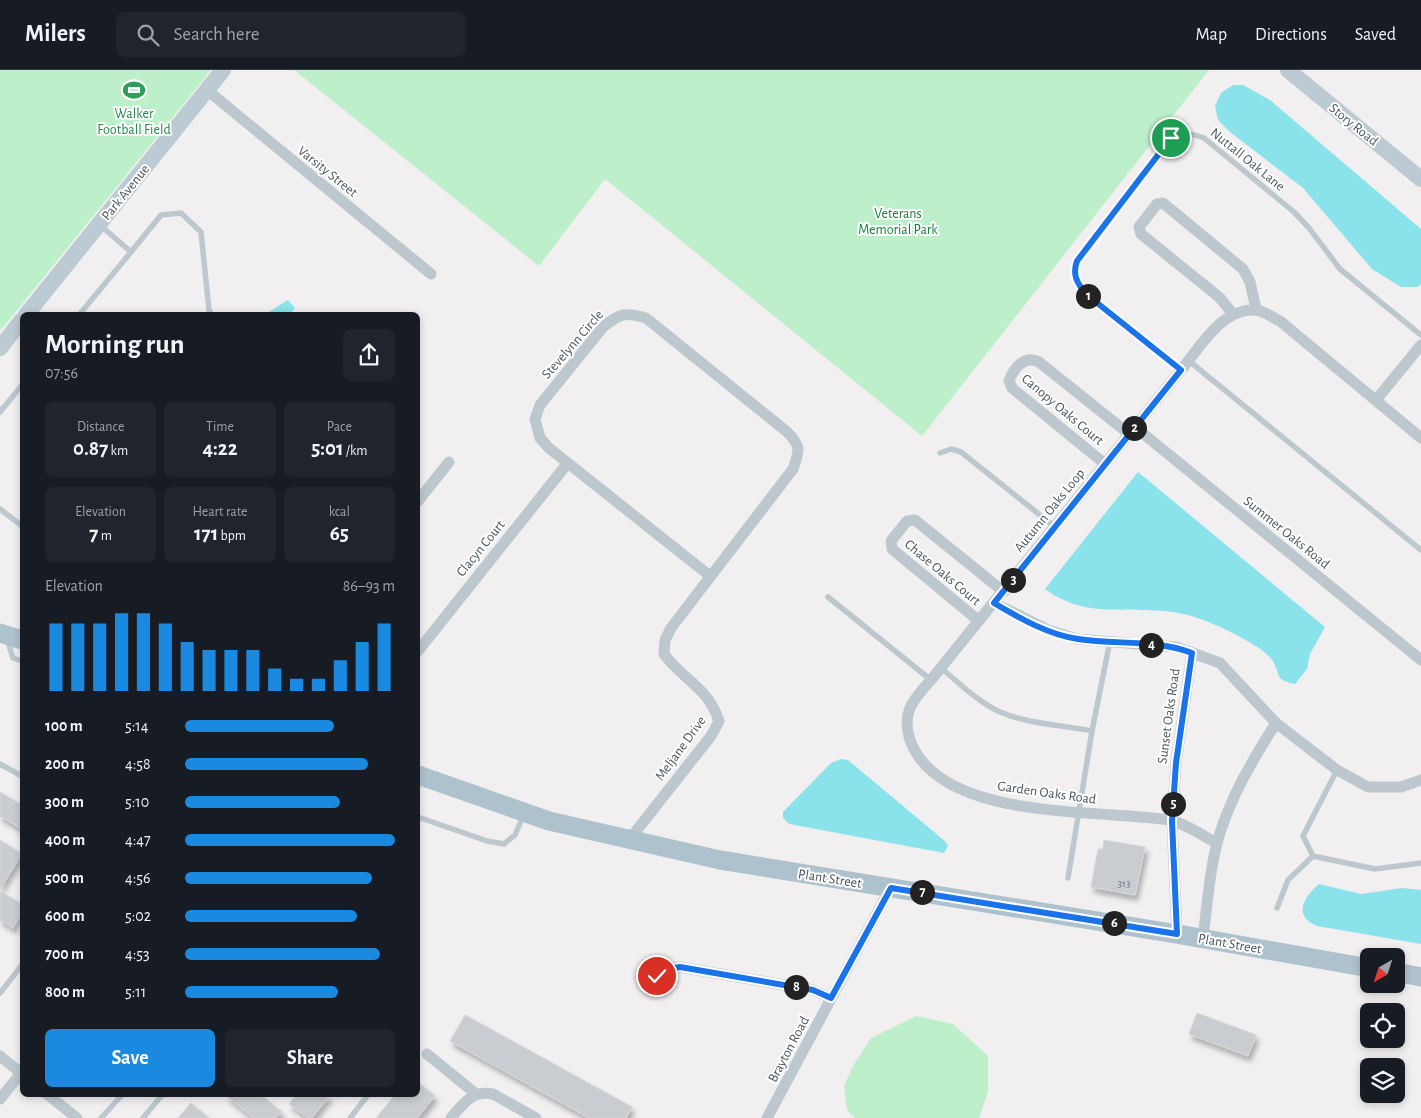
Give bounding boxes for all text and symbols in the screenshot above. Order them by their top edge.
search box [116,12,466,57]
icon: search [134,21,162,49]
text: Milers [25,22,86,46]
text: Search here [174,25,260,44]
text: Map [1196,26,1227,44]
text: Directions [1255,26,1327,44]
text: Saved [1355,26,1396,44]
sports icon: Walker Football Field [121,77,147,103]
street label: Story Road [1326,101,1380,149]
place label: Walker Football Field [97,107,171,137]
pin [1150,117,1192,159]
icon: arrive [1157,124,1185,152]
street label: Nuttall Oak Lane [1208,126,1287,194]
street label: Varsity Street [295,144,360,200]
street label: Park Avenue [99,162,152,223]
park label: Veterans Memorial Park [858,207,938,237]
pin: 1 [1076,284,1100,308]
text: 1 [1086,289,1091,303]
street label: Stevelynn Circle [539,308,606,382]
button: share [343,329,395,381]
text: Morning run [45,331,185,359]
text: 07:56 [45,365,78,381]
street label: Canopy Oaks Court [1019,372,1106,448]
pin: 2 [1122,416,1146,440]
text: Distance [77,420,124,434]
text: Time [206,420,234,434]
text: Pace [327,420,352,434]
text: 2 [1131,421,1138,435]
text: 0.87 [73,438,108,459]
text: 4:22 [202,438,238,459]
text: 5:01 [311,438,344,459]
text: km [108,444,128,458]
text: /km [344,444,367,458]
street label: Autumn Oaks Loop [1012,466,1088,555]
street label: Summer Oaks Road [1241,494,1332,572]
text: Elevation [75,505,126,519]
text: Heart rate [193,505,247,519]
text: kcal [329,505,350,519]
street label: Clacyn Court [454,517,508,579]
text: 7 [89,523,98,544]
text: 171 [194,523,218,544]
text: 65 [330,523,349,544]
text: m [98,529,112,543]
text: bpm [218,529,246,543]
street label: Chase Oaks Court [902,537,983,609]
pin: 3 [1000,568,1026,592]
text: 3 [1010,573,1017,587]
text: Elevation [45,578,103,594]
text: 86–93 m [343,578,395,594]
pin: 4 [1138,632,1164,658]
text: 4 [1148,638,1155,652]
street label: Sunset Oaks Road [1155,667,1183,765]
street label: Meljane Drive [653,714,709,783]
text: 100 m [45,718,83,734]
text: 5:14 [125,718,149,734]
text: 200 m [45,756,85,772]
text: 4:58 [125,756,151,772]
street label: Garden Oaks Road [997,779,1097,807]
pin: 5 [1160,792,1186,816]
text: 300 m [45,794,84,810]
text: 5:10 [125,794,149,810]
text: 5 [1170,797,1177,811]
text: 400 m [45,832,85,848]
text: 4:47 [125,832,151,848]
street label: Plant Street [797,867,863,891]
text: 500 m [45,870,84,886]
text: 4:56 [125,870,151,886]
house number: 313 [1118,878,1131,889]
pin: 7 [910,880,934,904]
text: 7 [919,885,926,899]
text: 600 m [45,908,85,924]
text: 5:02 [125,908,151,924]
pin: 6 [1102,910,1126,936]
text: 6 [1111,916,1118,930]
street label: Plant Street [1197,932,1263,957]
text: 700 m [45,946,84,962]
text: 4:53 [125,946,150,962]
north arrow [1360,948,1405,992]
map controls [1360,948,1405,1103]
pin [636,955,678,997]
icon: check [643,962,671,990]
pin: 8 [784,974,808,1000]
text: 8 [793,980,800,994]
text: 800 m [45,984,85,1000]
text: 5:11 [125,984,146,1000]
button: locate [1360,1003,1405,1048]
street label: Brayton Road [766,1014,812,1085]
button: Save [45,1029,215,1087]
button: Share [225,1029,395,1087]
button: layers [1360,1058,1405,1103]

